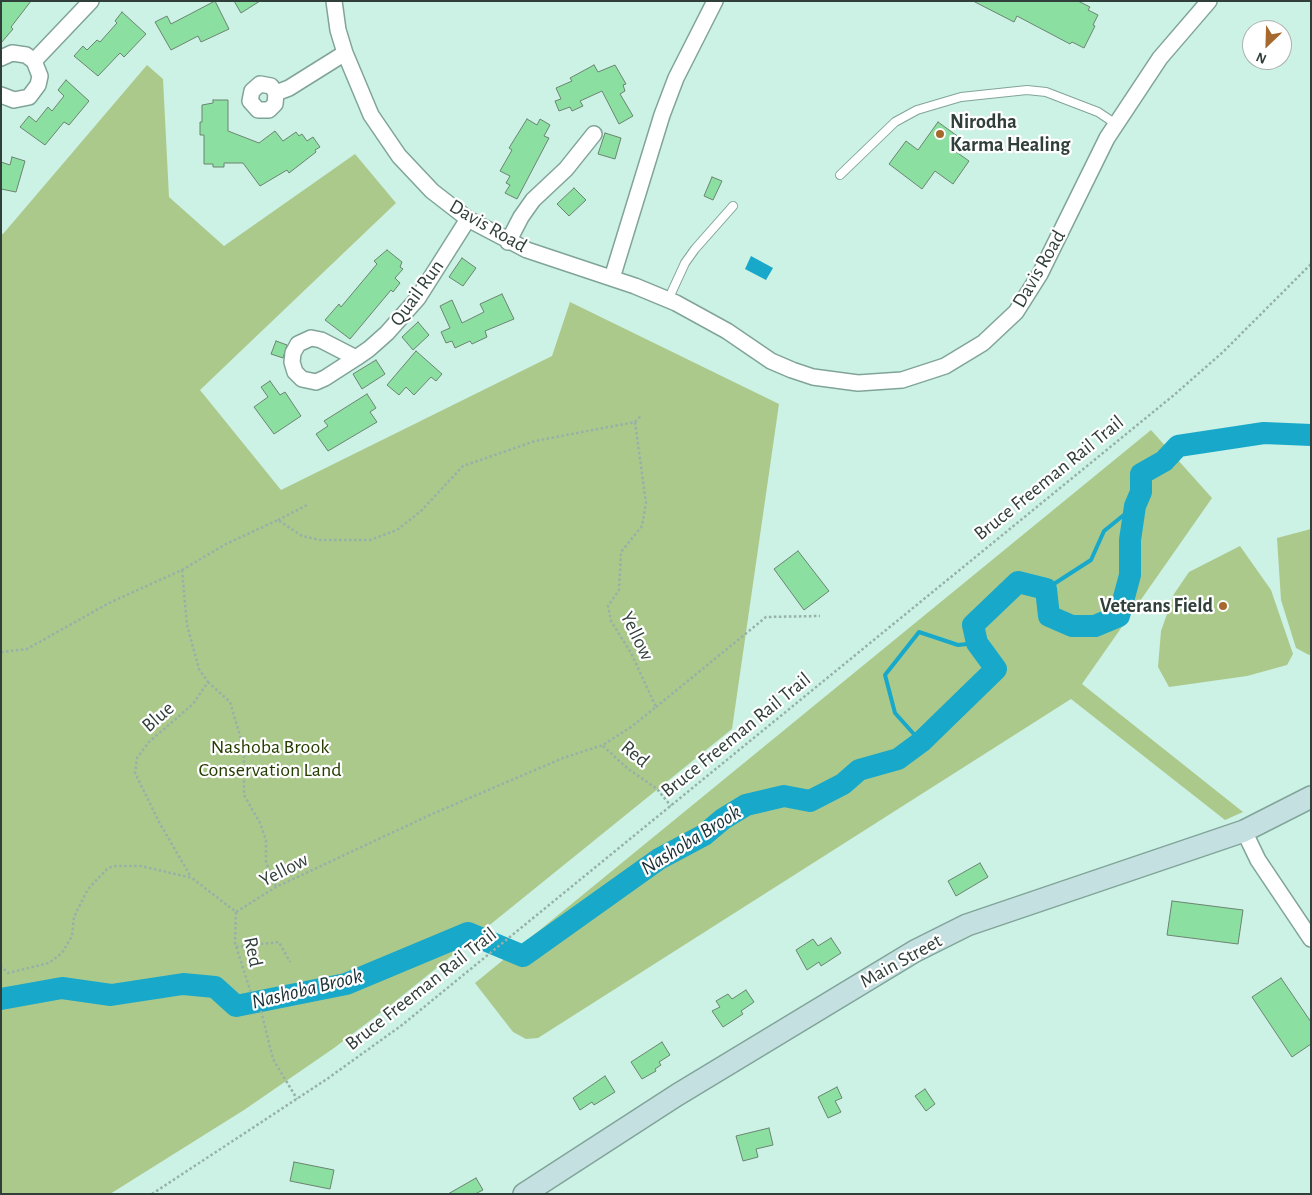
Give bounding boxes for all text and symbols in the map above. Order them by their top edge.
north arrow [1242,20,1292,70]
text: N [1254,49,1269,66]
place label: Nirodha Karma Healing [950,110,1070,157]
marker: Nirodha Karma Healing [934,128,946,140]
street label: Davis Road [445,194,531,258]
street label: Davis Road [1007,226,1071,312]
street label: Quail Run [385,255,449,331]
street label: Bruce Freeman Rail Trail [969,410,1129,546]
place label: Veterans Field [1100,594,1213,618]
marker: Veterans Field [1217,600,1229,612]
street label: Yellow [615,608,659,664]
street label: Bruce Freeman Rail Trail [656,667,816,803]
street label: Blue [137,696,179,738]
park label: Nashoba Brook Conservation Land [198,735,342,782]
street label: Red [616,735,654,773]
water label: Nashoba Brook [636,799,746,881]
street label: Yellow [256,848,312,892]
street label: Bruce Freeman Rail Trail [340,922,502,1056]
street label: Main Street [856,929,946,993]
street label: Red [238,935,268,969]
water label: Nashoba Brook [249,963,365,1015]

